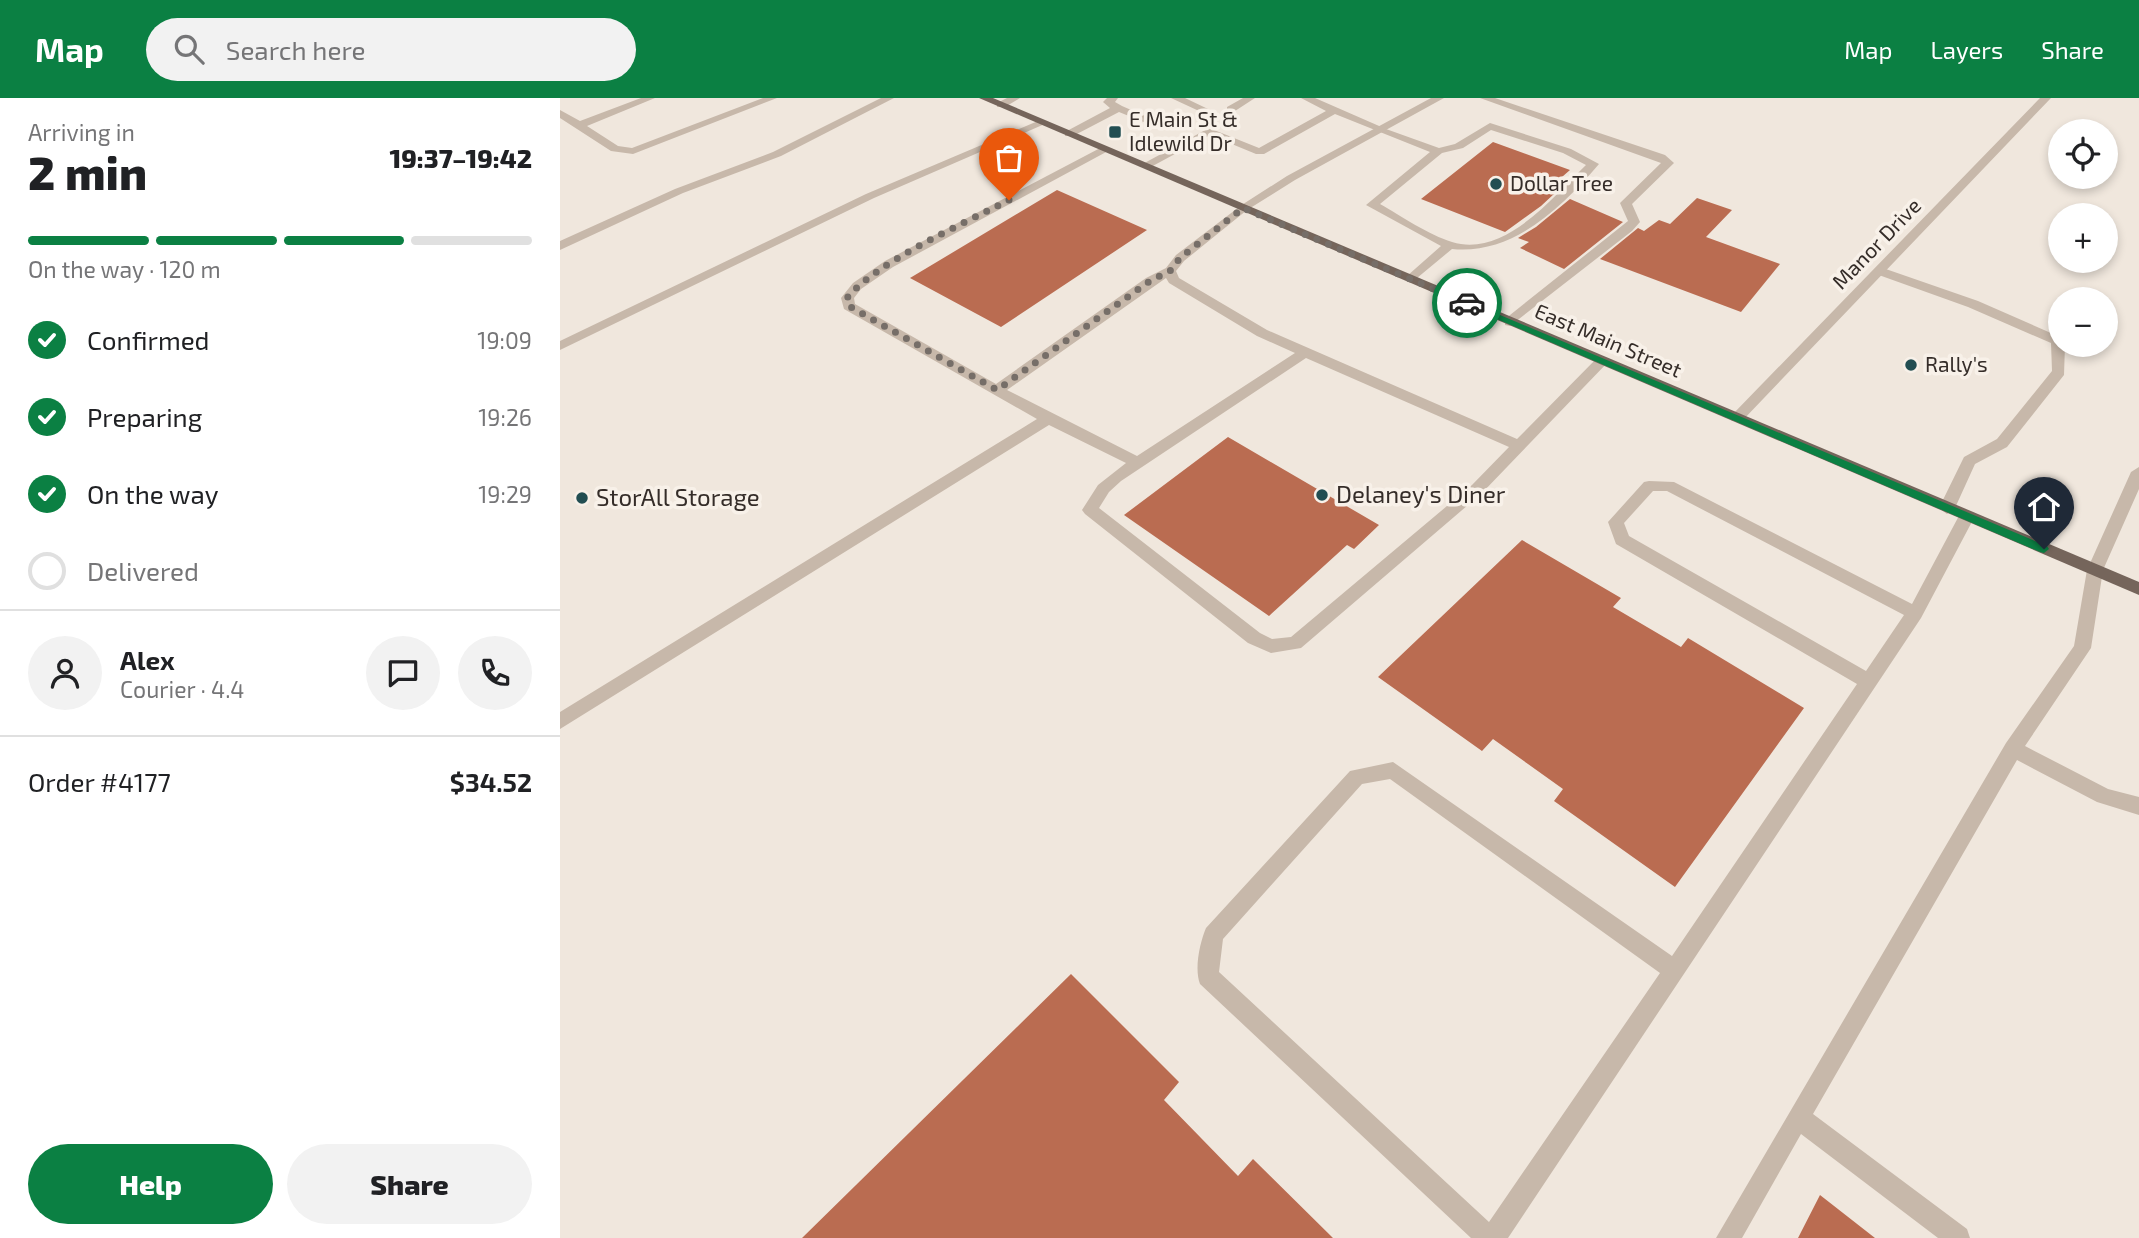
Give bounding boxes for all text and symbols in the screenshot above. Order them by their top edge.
search box [146,18,636,81]
text: Map [35,29,104,69]
icon: search [170,30,208,68]
text: Search here [226,34,365,65]
text: Map [1844,35,1892,64]
text: Layers [1930,35,2003,64]
text: Share [2041,35,2104,64]
place label: E Main St & Idlewild Dr [1129,106,1238,155]
text: Arriving in [28,118,135,146]
map controls [2048,119,2118,357]
button: locate [2048,119,2118,189]
marker: E Main St & Idlewild Dr [1107,124,1123,140]
pin [979,128,1039,200]
icon: bag [990,139,1028,177]
text: 19:37–19:42 [390,142,532,173]
text: 2 min [28,144,147,199]
place label: Dollar Tree [1510,170,1613,195]
marker: Dollar Tree [1488,176,1504,192]
street label: Manor Drive [1826,192,1925,294]
button: + [2048,203,2118,273]
text: On the way · 120 m [28,255,221,283]
courier [1432,268,1502,338]
icon: car [1448,284,1486,322]
button: − [2048,287,2118,357]
street label: East Main Street [1531,297,1686,382]
icon: check [28,321,66,359]
text: Confirmed [87,324,210,355]
text: 19:09 [477,326,532,354]
place label: Rally's [1925,351,1988,376]
marker: Rally's [1903,357,1919,373]
icon: check [28,398,66,436]
text: Preparing [87,401,202,432]
text: 19:26 [478,403,532,431]
icon: check [28,475,66,513]
pin [2014,477,2074,549]
text: On the way [87,478,218,509]
place label: Delaney's Diner [1336,479,1506,508]
text: 19:29 [478,480,532,508]
place label: StorAll Storage [596,482,760,511]
marker: Delaney's Diner [1314,487,1330,503]
icon: home [2025,488,2063,526]
marker: StorAll Storage [574,490,590,506]
text: Delivered [87,555,199,586]
button: person [28,636,102,710]
button: chat [366,636,440,710]
button: phone [458,636,532,710]
text: Alex [120,644,175,675]
text: Courier · 4.4 [120,675,244,703]
text: Order #4177 [28,766,171,797]
text: $34.52 [450,766,532,797]
button: Help [28,1144,273,1224]
button: Share [287,1144,532,1224]

